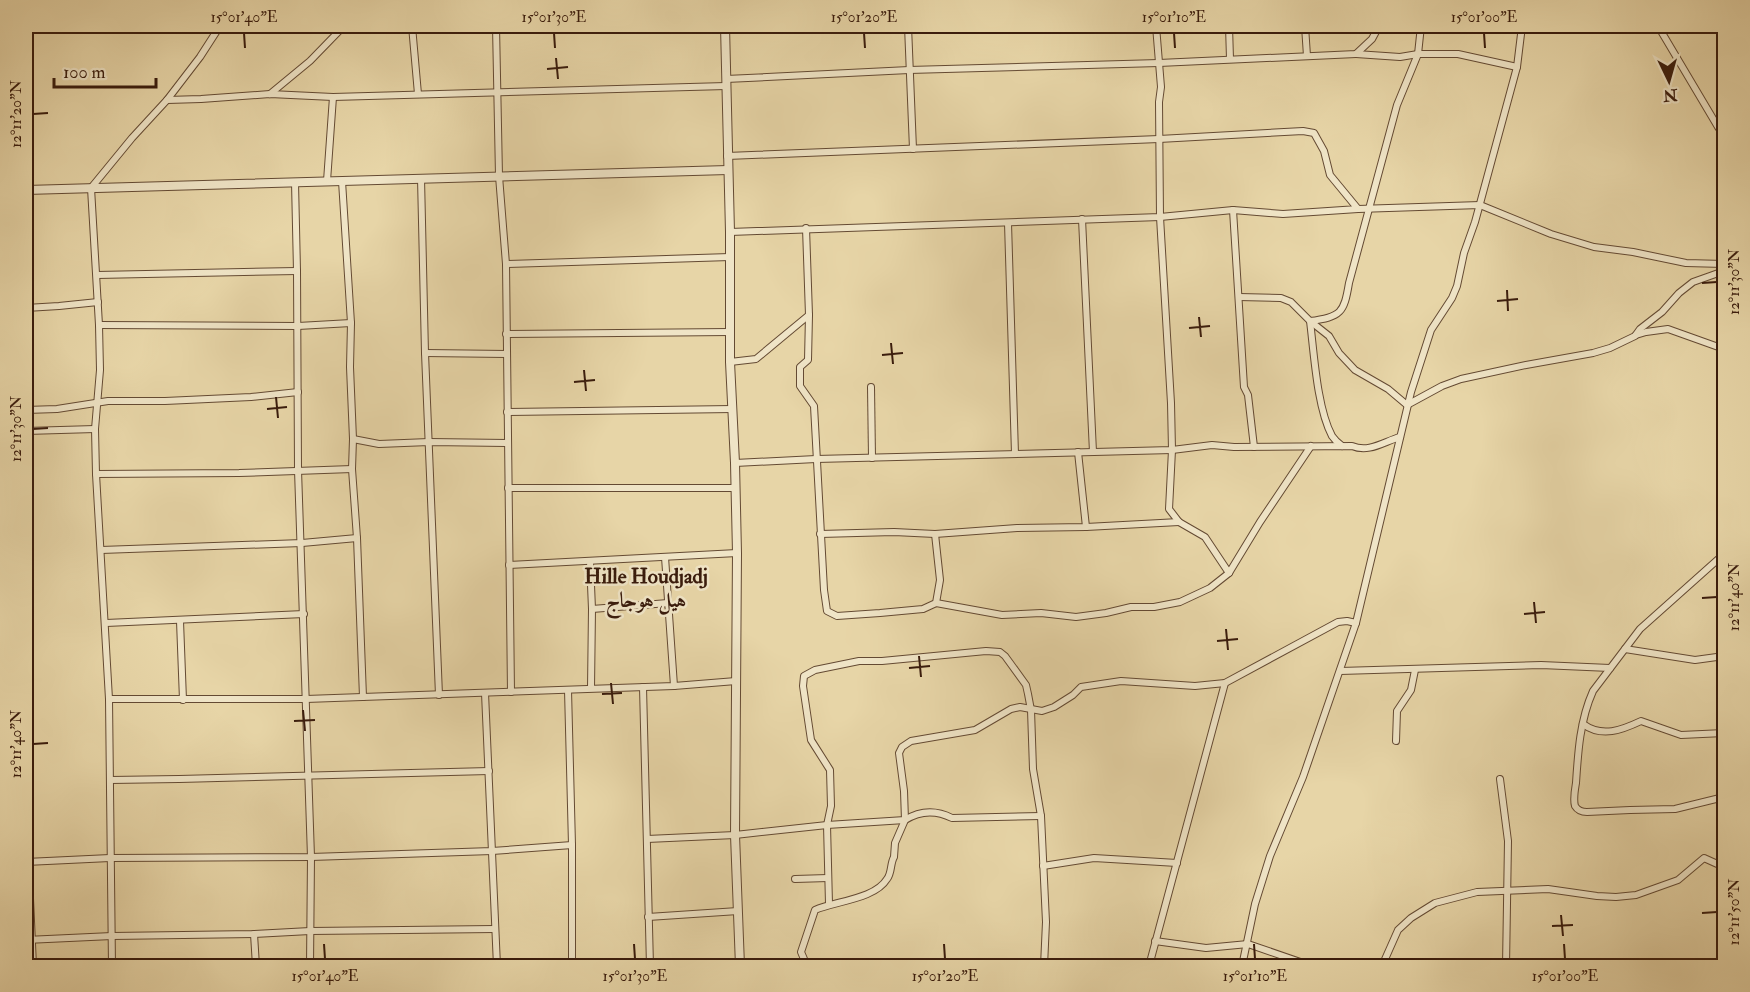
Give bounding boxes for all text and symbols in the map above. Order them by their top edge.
text: 15°01'40"E [210,8,278,27]
text: 15°01'30"E [522,8,587,27]
text: 15°01'20"E [831,8,898,27]
text: 15°01'10"E [1142,8,1206,27]
text: 15°01'00"E [1451,8,1518,27]
scale bar [54,51,156,89]
north arrow [1639,51,1699,111]
text: 100 m [63,61,106,84]
text: 12°11'20"N [7,79,26,148]
text: N [1662,84,1679,106]
text: 12°11'30"N [1725,248,1744,315]
text: 12°11'30"N [7,395,26,462]
text: 12°11'40"N [1725,562,1744,631]
district label: Hille Houdjadj هيل هوجاج [584,563,708,619]
text: 12°11'40"N [7,709,26,778]
text: 12°11'50"N [1725,878,1744,945]
text: 15°01'40"E [291,967,359,986]
text: 15°01'30"E [603,967,668,986]
text: 15°01'20"E [912,967,979,986]
text: 15°01'10"E [1223,967,1287,986]
text: 15°01'00"E [1532,967,1599,986]

